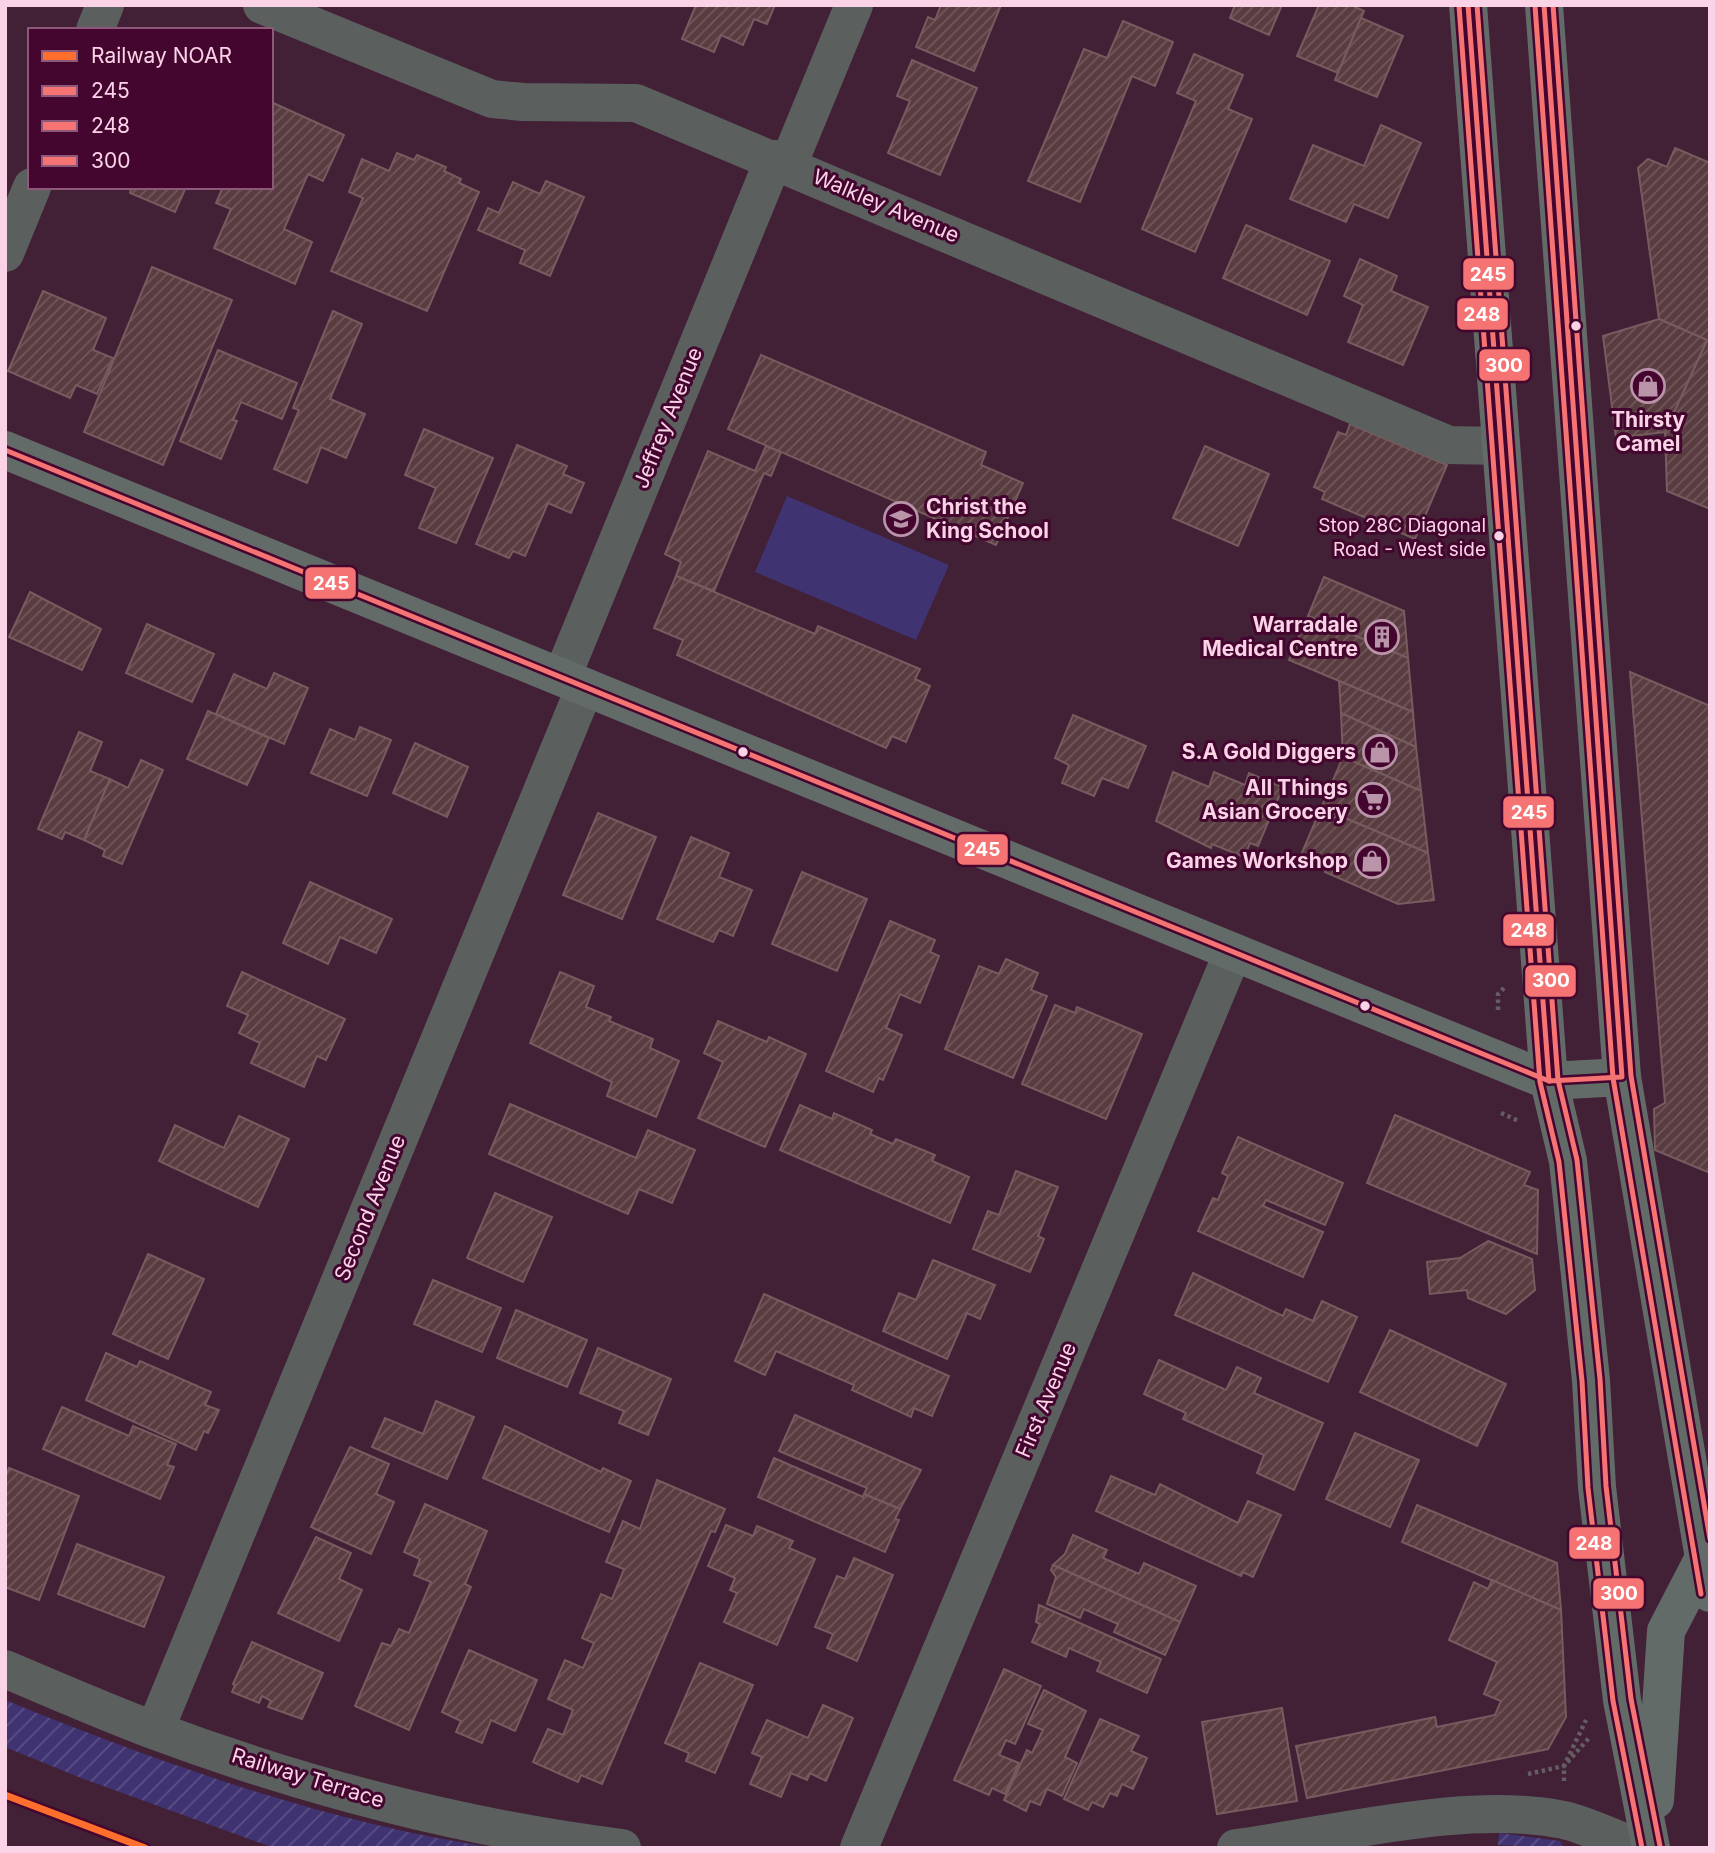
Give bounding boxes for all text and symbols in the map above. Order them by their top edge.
legend [28,28,273,189]
text: Railway NOAR [91,43,232,68]
text: 245 [91,78,130,103]
text: 248 [91,113,130,138]
text: 300 [91,148,130,173]
street label: Walkley Avenue [809,163,963,248]
line badge: 245 [1462,257,1515,291]
text: 245 [1470,263,1506,286]
line badge: 248 [1456,297,1509,331]
text: 248 [1464,303,1500,326]
unlabelled marker [1569,319,1583,333]
street label: Jeffrey Avenue [628,344,707,492]
line badge: 300 [1478,348,1531,382]
text: 300 [1485,354,1523,377]
shop icon: Thirsty Camel [1629,367,1667,405]
place label: Thirsty Camel [1611,407,1685,456]
place label: Christ the King School [926,494,1049,543]
school or university icon: Christ the King School [882,500,920,538]
place label: Stop 28C Diagonal Road - West side [1318,514,1486,561]
marker: Stop 28C Diagonal Road - West side [1492,529,1506,543]
line badge: 245 [304,566,357,600]
text: 245 [313,572,349,595]
place label: Warradale Medical Centre [1202,612,1358,661]
building icon: Warradale Medical Centre [1363,618,1401,656]
shop icon: S.A Gold Diggers [1361,733,1399,771]
place label: S.A Gold Diggers [1182,739,1356,764]
unlabelled marker [736,745,750,759]
place label: All Things Asian Grocery [1202,775,1348,824]
supermarket icon: All Things Asian Grocery [1354,781,1392,819]
line badge: 245 [1502,795,1555,829]
text: 245 [1511,801,1547,824]
line badge: 245 [956,833,1009,866]
text: 245 [964,838,1000,861]
shop icon: Games Workshop [1353,842,1391,880]
place label: Games Workshop [1166,848,1348,873]
line badge: 248 [1502,913,1555,947]
text: 248 [1511,919,1547,942]
line badge: 300 [1524,964,1577,998]
text: 300 [1532,969,1570,992]
unlabelled marker [1358,999,1372,1013]
street label: Second Avenue [329,1131,410,1284]
street label: First Avenue [1010,1338,1081,1461]
line badge: 248 [1568,1526,1621,1560]
text: 248 [1576,1532,1612,1555]
line badge: 300 [1592,1577,1645,1610]
text: 300 [1600,1582,1638,1605]
street label: Railway Terrace [229,1742,387,1813]

